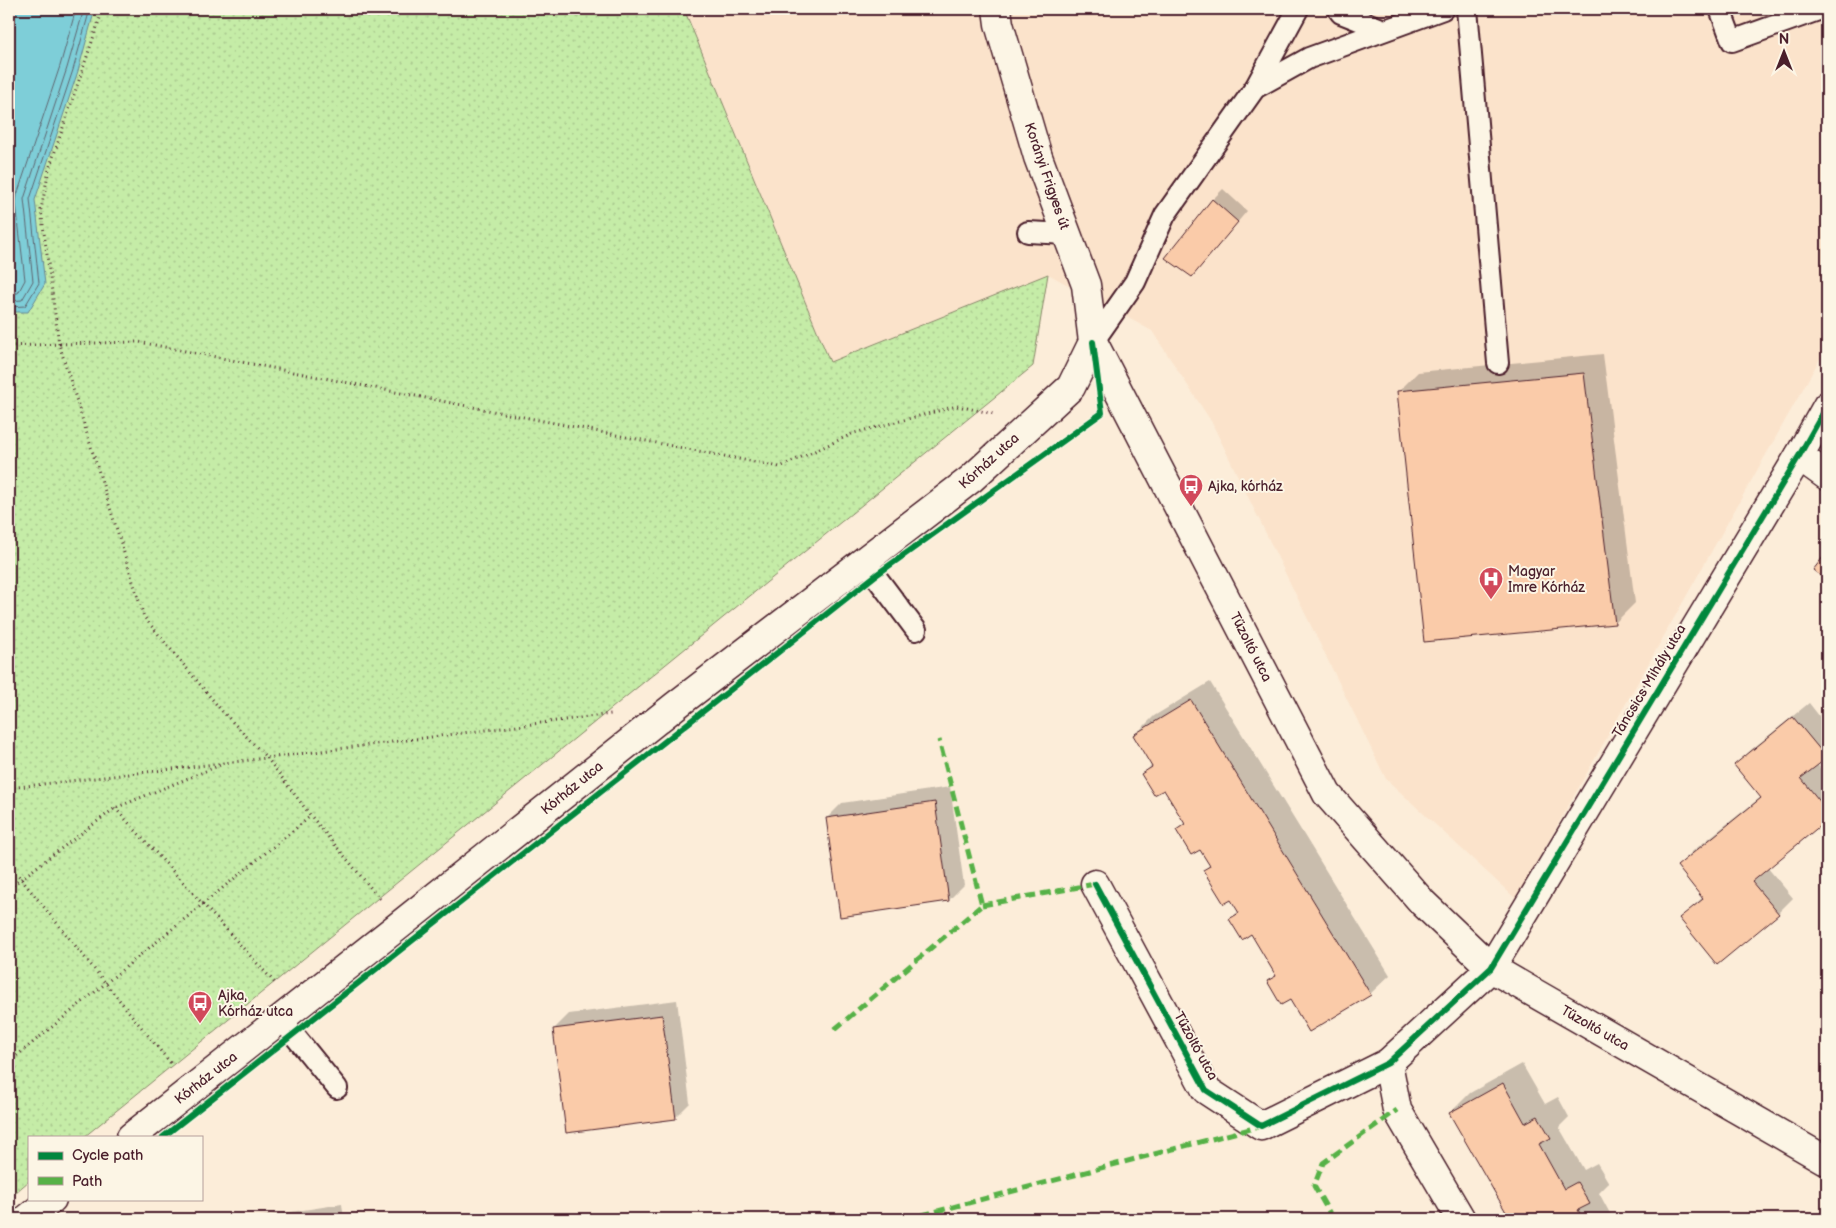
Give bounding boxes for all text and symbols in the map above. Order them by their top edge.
north arrow [1758,28,1808,78]
text: N [1779,31,1789,48]
street label: Korányi Frigyes út [1021,120,1074,232]
street label: Kórház utca [955,430,1023,492]
bus stop icon: Ajka, kórház [1178,473,1204,507]
place label: Ajka, kórház [1208,478,1283,495]
place label: Magyar Imre Kórház [1508,563,1585,596]
hospital icon: Magyar Imre Kórház [1478,566,1504,600]
street label: Tűzoltó utca [1226,609,1276,685]
street label: Táncsics Mihály utca [1609,621,1690,741]
street label: Kórház utca [537,758,607,818]
place label: Ajka, Kórház utca [218,987,293,1020]
bus stop icon: Ajka, Kórház utca [187,990,213,1024]
street label: Tűzoltó utca [1558,1002,1632,1054]
street label: Tűzoltó utca [1170,1009,1222,1083]
street label: Kórház utca [171,1048,241,1108]
legend [28,1136,202,1200]
text: Cycle path [72,1146,143,1165]
text: Path [72,1172,102,1191]

